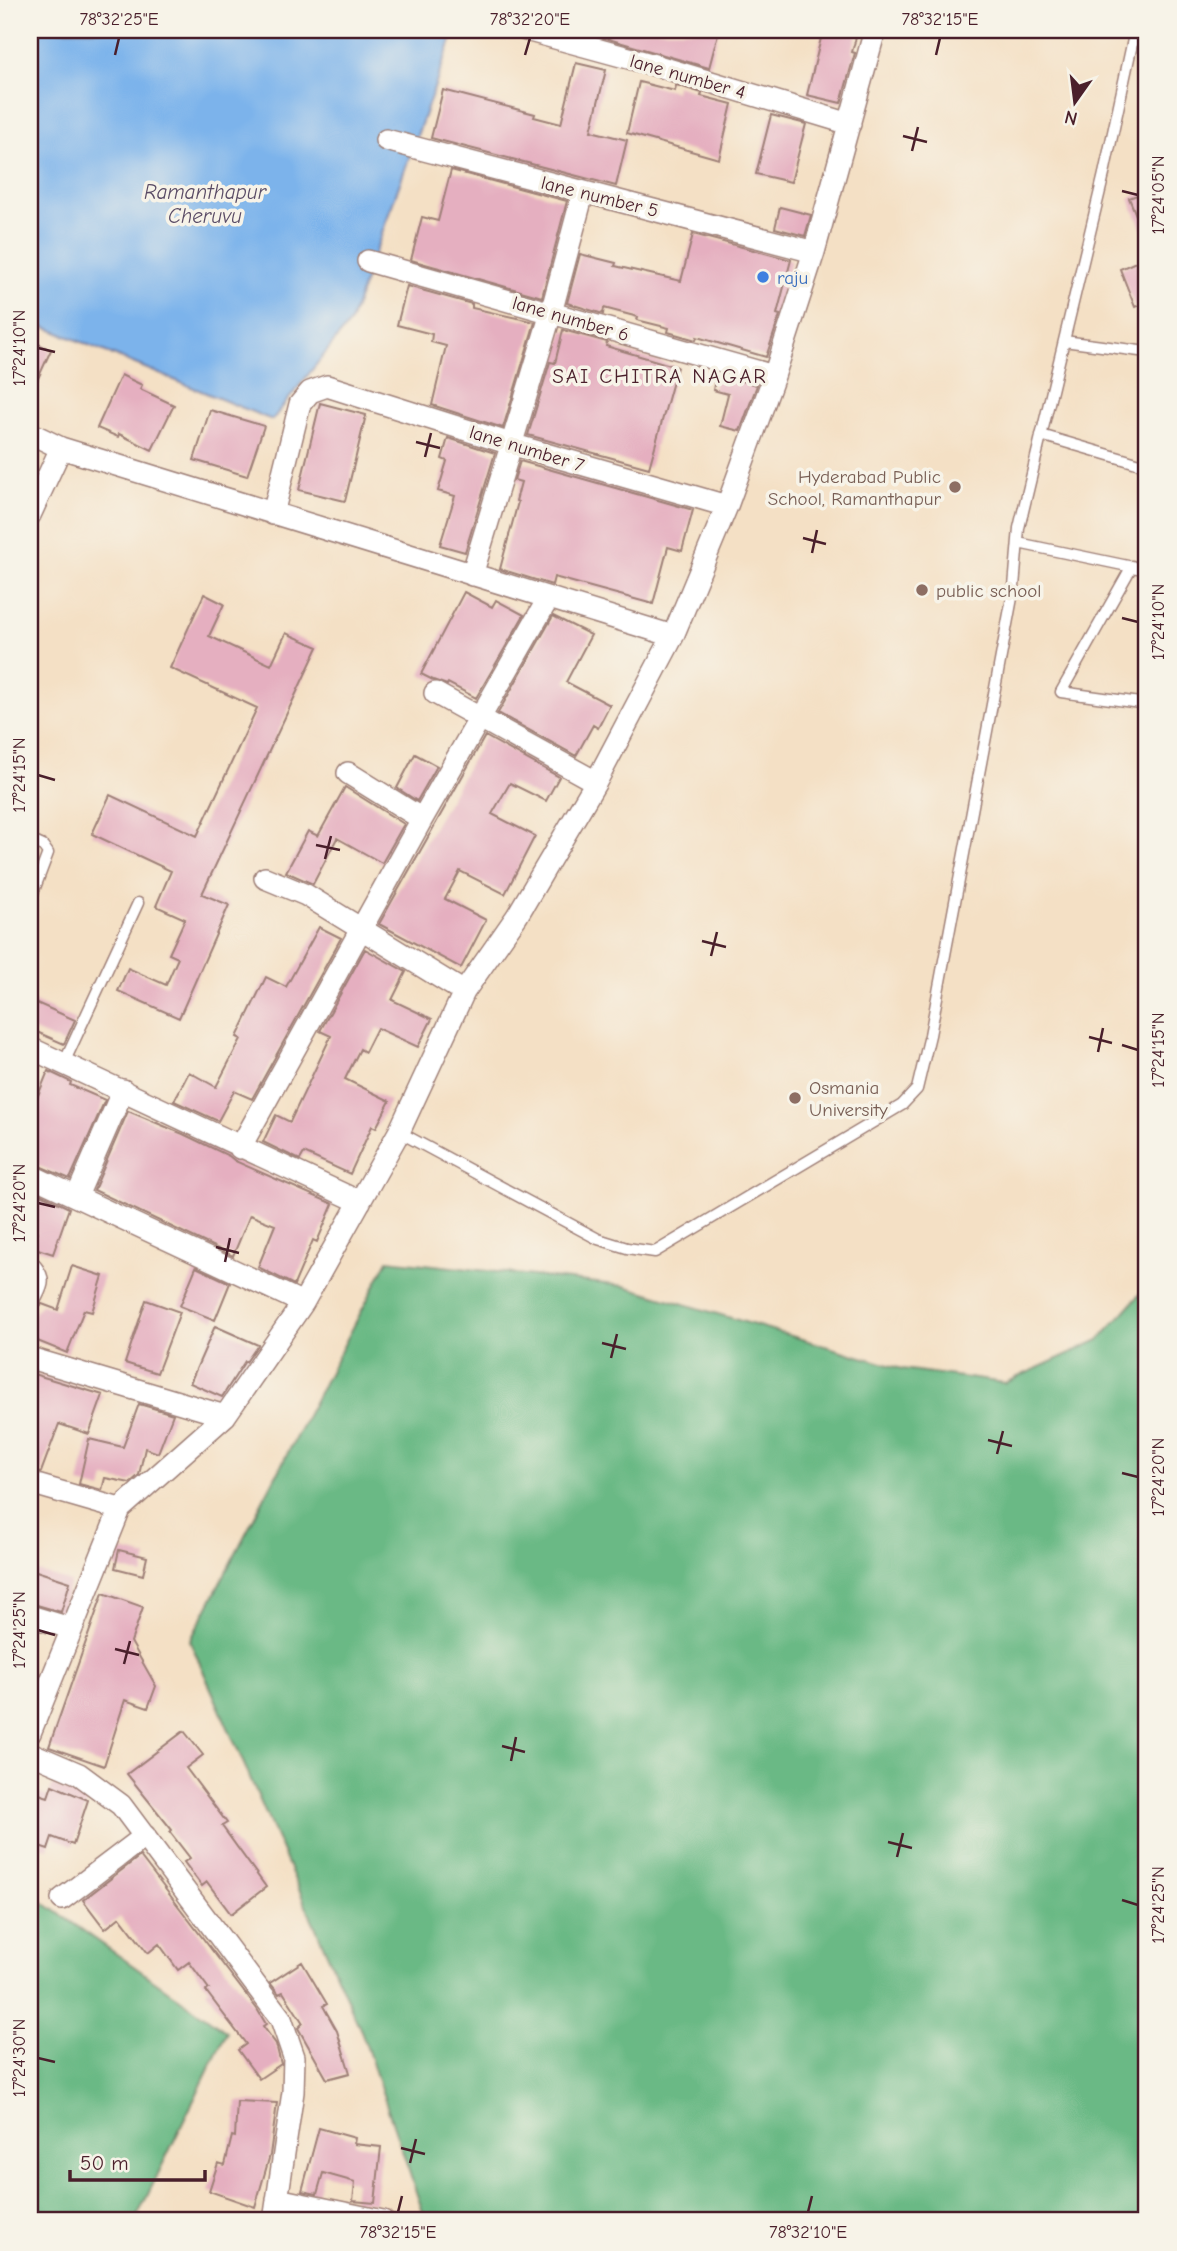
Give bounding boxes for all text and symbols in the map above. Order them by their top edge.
text: 78°32'25"E [79,9,159,30]
text: 78°32'20"E [490,9,570,30]
text: 78°32'15"E [902,9,979,30]
street label: lane number 4 [627,50,748,104]
north arrow [1040,66,1110,136]
text: N [1062,105,1080,130]
text: 17°24'05"N [1148,155,1169,235]
street label: lane number 5 [539,172,661,222]
water label: Ramanthapur Cheruvu [144,180,268,228]
place label: raju [777,267,808,289]
marker: raju [755,269,771,285]
street label: lane number 6 [510,292,631,346]
text: 17°24'10"N [9,310,30,386]
district label: SAI CHITRA NAGAR [552,364,768,388]
street label: lane number 7 [467,421,587,477]
place label: Hyderabad Public School, Ramanthapur [768,466,941,510]
marker: Hyderabad Public School, Ramanthapur [947,479,963,495]
place label: public school [936,580,1041,602]
marker: public school [914,582,930,598]
text: 17°24'10"N [1148,584,1169,660]
text: 17°24'15"N [9,737,30,813]
text: 17°24'15"N [1148,1012,1169,1088]
place label: Osmania University [809,1077,888,1121]
marker: Osmania University [787,1090,803,1106]
text: 17°24'20"N [9,1164,30,1242]
text: 17°24'20"N [1148,1438,1169,1516]
text: 17°24'25"N [9,1591,30,1669]
text: 17°24'25"N [1148,1866,1169,1944]
text: 17°24'30"N [9,2019,30,2097]
scale bar [70,2139,205,2183]
text: 50 m [80,2151,129,2175]
text: 78°32'15"E [360,2222,437,2243]
text: 78°32'10"E [769,2222,847,2243]

